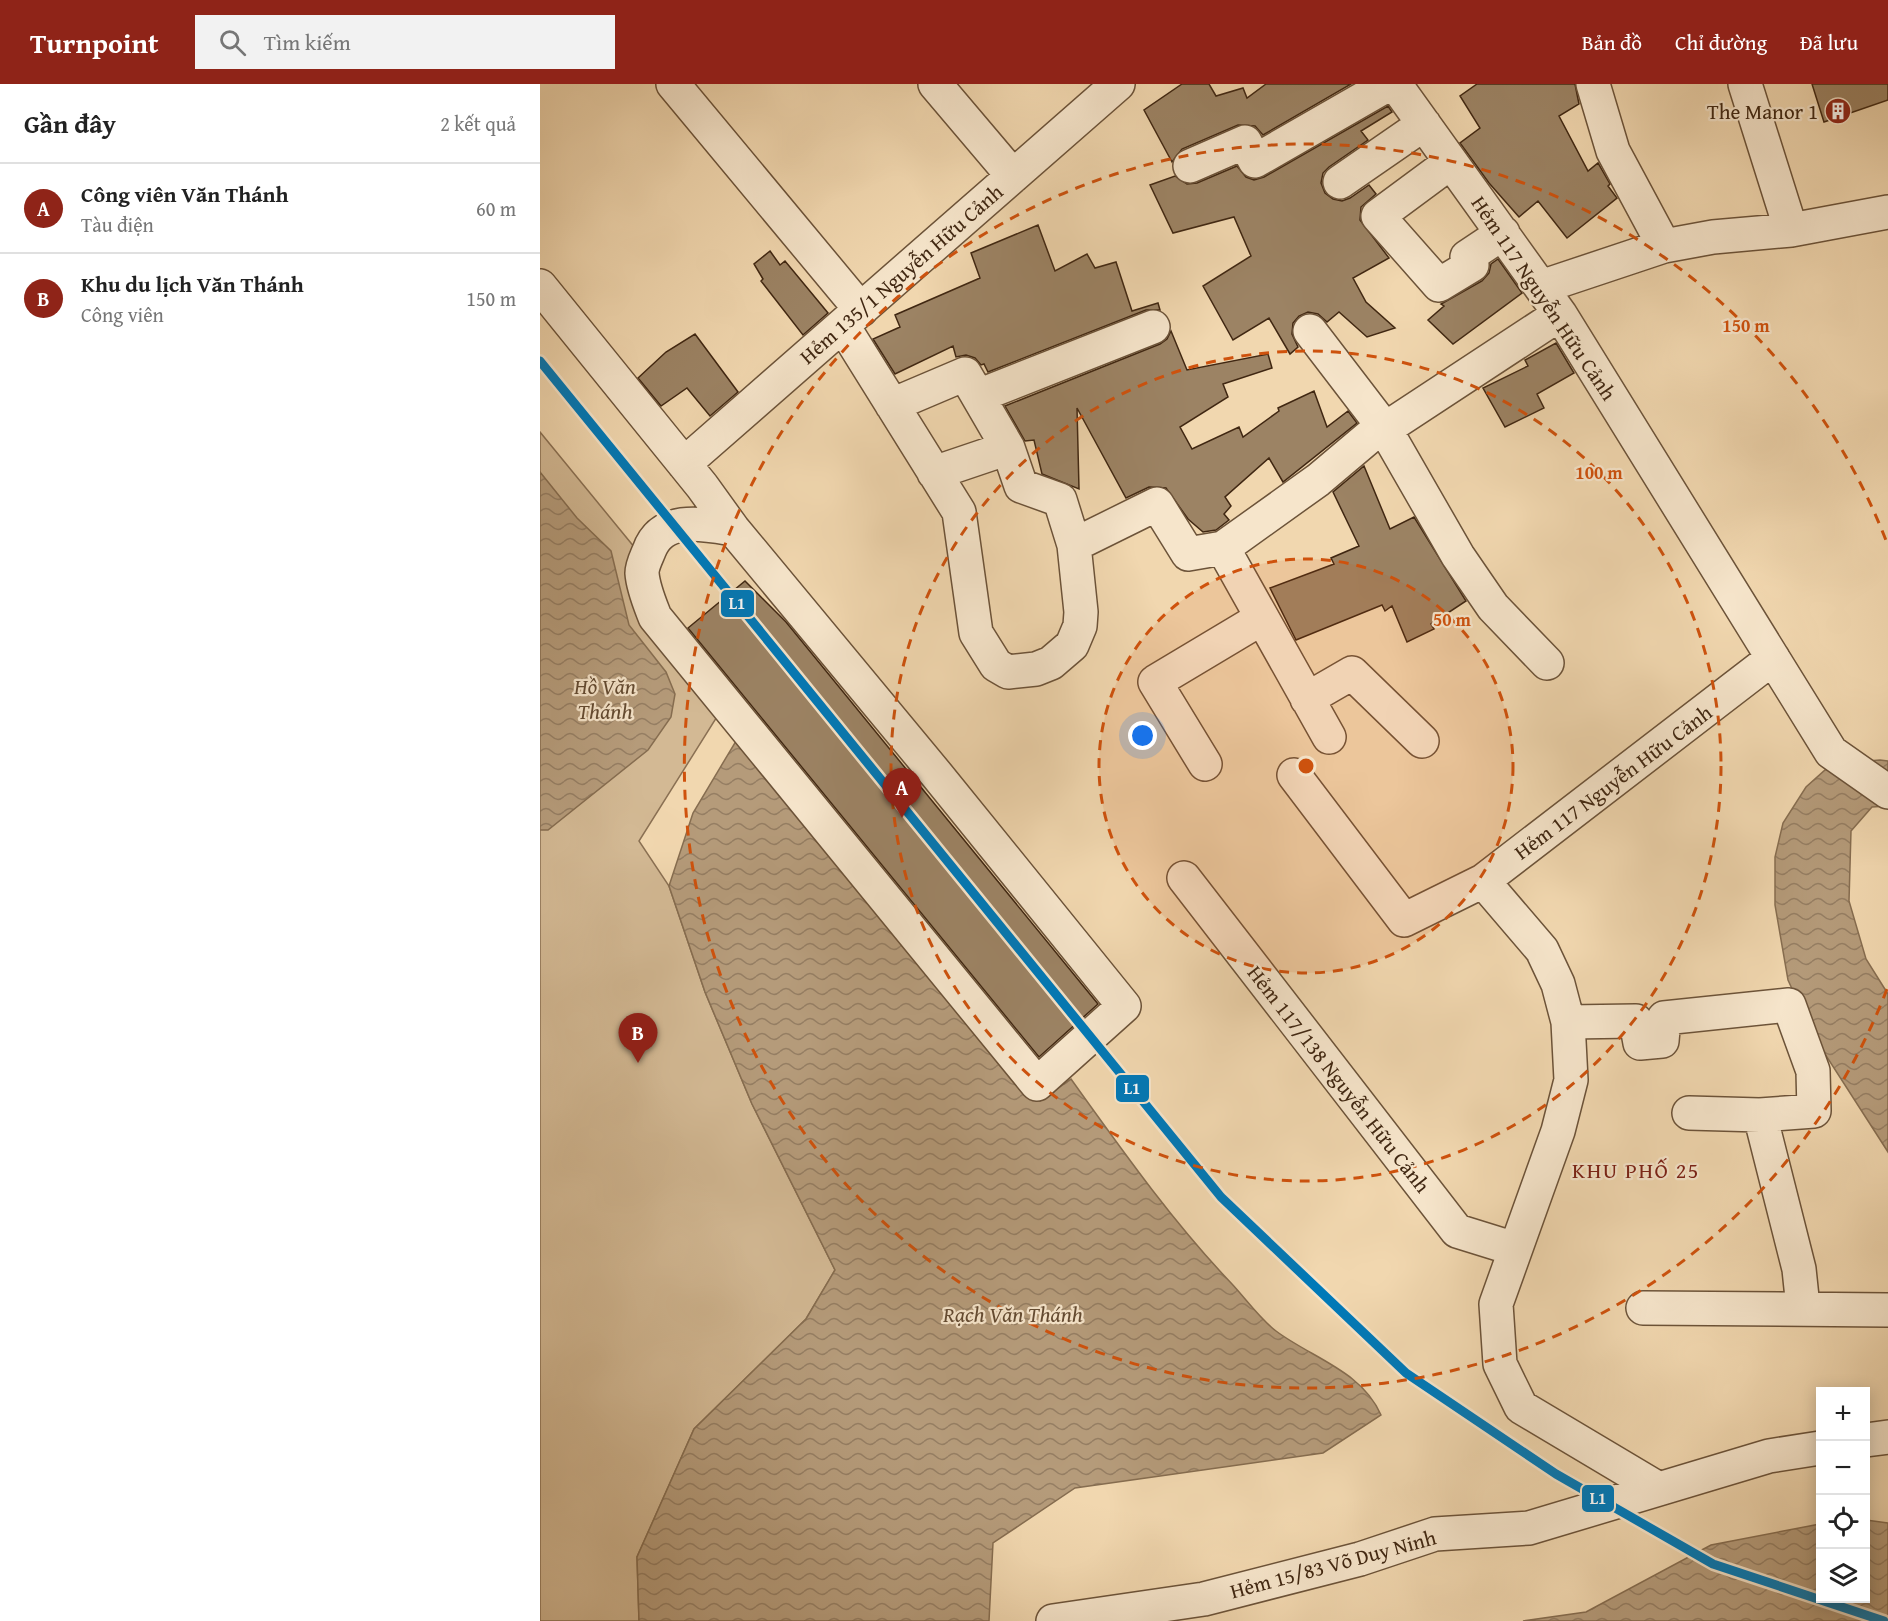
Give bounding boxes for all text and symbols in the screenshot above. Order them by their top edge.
search box [195,15,615,69]
text: Turnpoint [30,22,159,63]
icon: search [216,26,249,59]
text: Tìm kiếm [264,26,351,58]
text: Bản đồ [1582,27,1642,58]
text: Chỉ đường [1675,27,1767,58]
text: Đã lưu [1800,27,1858,58]
place label: The Manor 1 [1707,96,1818,127]
building icon: The Manor 1 [1823,96,1853,126]
text: Gần đây [24,104,116,143]
text: 2 kết quả [440,109,516,138]
street label: Hẻm 135/1 Nguyễn Hữu Cảnh [792,177,1010,371]
text: Công viên Văn Thánh [81,178,288,210]
street label: Hẻm 117 Nguyễn Hữu Cảnh [1464,189,1624,407]
text: A [37,194,50,223]
text: 60 m [476,194,516,223]
text: Tàu điện [81,210,154,239]
text: Khu du lịch Văn Thánh [81,268,304,300]
text: B [37,284,50,313]
text: 150 m [466,284,516,313]
text: Công viên [81,300,164,329]
text: 150 m [1722,312,1770,339]
text: 100 m [1575,459,1623,486]
line badge: L1 [720,589,755,618]
text: L1 [729,591,745,615]
text: 50 m [1433,606,1472,633]
water label: Hồ Văn Thánh [573,670,636,727]
street label: Hẻm 117 Nguyễn Hữu Cảnh [1507,697,1719,867]
your location [1128,721,1157,750]
centre of rings [1296,756,1316,776]
pin: A [882,768,922,818]
street label: Hẻm 117/138 Nguyễn Hữu Cảnh [1240,959,1438,1199]
pin: B [618,1014,658,1063]
line badge: L1 [1115,1074,1150,1103]
text: L1 [1124,1076,1140,1100]
district label: KHU PHỐ 25 [1572,1154,1700,1186]
water label: Rạch Văn Thánh [942,1298,1083,1330]
map controls [1816,1387,1870,1603]
button: + [1816,1387,1870,1441]
button: − [1816,1441,1870,1495]
line badge: L1 [1581,1484,1615,1513]
text: L1 [1590,1486,1606,1510]
button: locate [1816,1495,1870,1549]
street label: Hẻm 15/83 Võ Duy Ninh [1227,1522,1440,1606]
button: layers [1816,1549,1870,1603]

